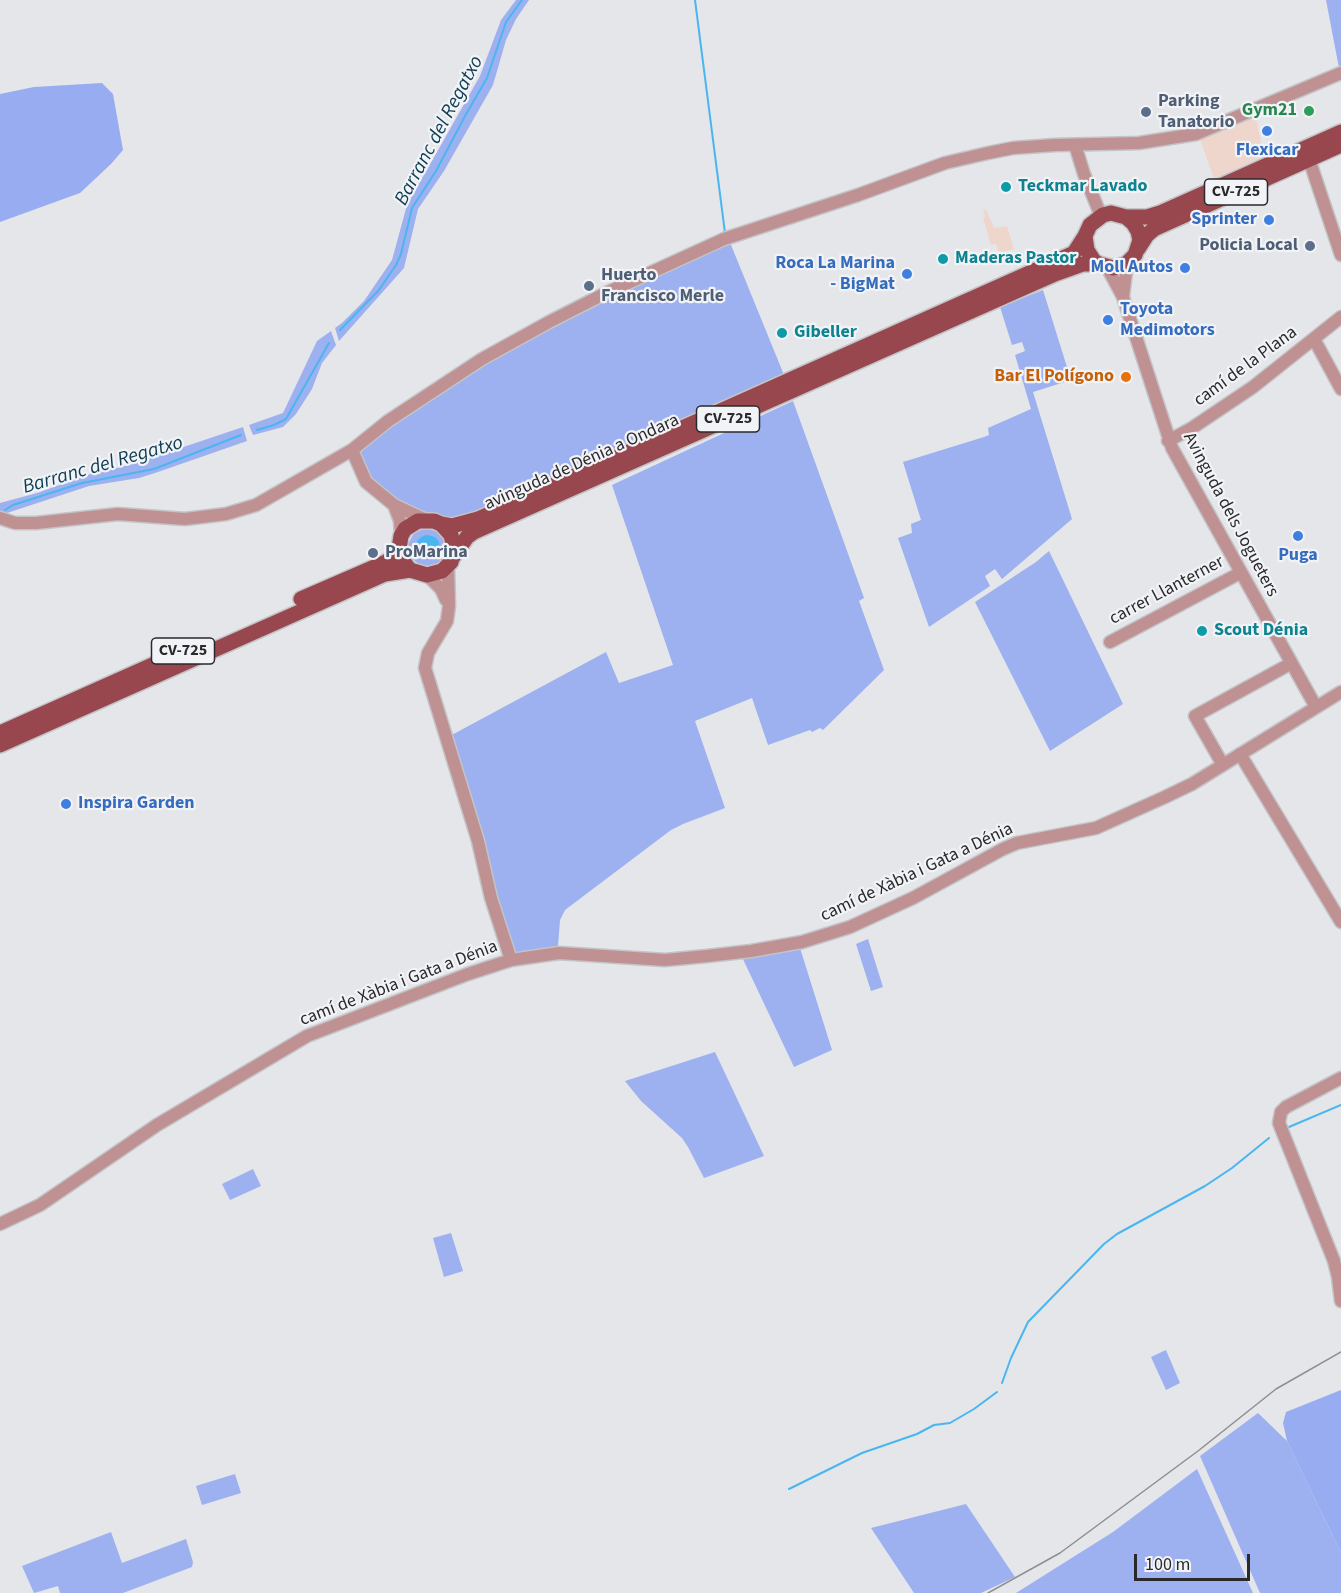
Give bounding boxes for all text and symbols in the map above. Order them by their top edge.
water label: Barranc del Regatxo [391,52,489,210]
place label: Parking Tanatorio [1158,91,1234,134]
place label: Gym21 [1242,100,1297,122]
marker: Gym21 [1302,104,1316,118]
marker: Parking Tanatorio [1139,105,1153,119]
marker: Flexicar [1260,124,1274,138]
place label: Flexicar [1236,140,1298,162]
place label: Teckmar Lavado [1018,176,1148,198]
road number: CV-725 [1204,179,1268,205]
marker: Teckmar Lavado [999,180,1013,194]
place label: Sprinter [1191,209,1257,231]
marker: Sprinter [1262,213,1276,227]
place label: Policia Local [1199,235,1298,257]
marker: Policia Local [1303,239,1317,253]
place label: Maderas Pastor [955,248,1076,270]
marker: Maderas Pastor [936,252,950,266]
place label: Roca La Marina - BigMat [775,253,895,296]
place label: Moll Autos [1090,257,1173,279]
marker: Moll Autos [1178,261,1192,275]
place label: Huerto Francisco Merle [601,265,724,308]
marker: Roca La Marina - BigMat [900,267,914,281]
marker: Huerto Francisco Merle [582,279,596,293]
place label: Toyota Medimotors [1120,299,1215,342]
marker: Toyota Medimotors [1101,313,1115,327]
place label: Gibeller [794,322,857,344]
street label: camí de la Plana [1190,322,1302,412]
marker: Gibeller [775,326,789,340]
place label: Bar El Polígono [994,366,1114,388]
marker: Bar El Polígono [1119,370,1133,384]
road number: CV-725 [696,406,760,432]
street label: avinguda de Dénia a Ondara [481,410,683,516]
street label: Avinguda dels Jogueters [1178,429,1282,601]
water label: Barranc del Regatxo [20,432,186,500]
marker: Puga [1291,529,1305,543]
place label: ProMarina [385,542,468,564]
place label: Puga [1278,545,1318,567]
marker: ProMarina [366,546,380,560]
street label: carrer Llanterner [1106,552,1228,630]
place label: Scout Dénia [1214,620,1308,642]
marker: Scout Dénia [1195,624,1209,638]
road number: CV-725 [152,638,214,664]
place label: Inspira Garden [78,793,195,815]
marker: Inspira Garden [59,797,73,811]
street label: camí de Xàbia i Gata a Dénia [817,819,1017,927]
street label: camí de Xàbia i Gata a Dénia [297,936,501,1032]
scale bar [1137,1542,1252,1580]
text: 100 m [1145,1552,1190,1577]

